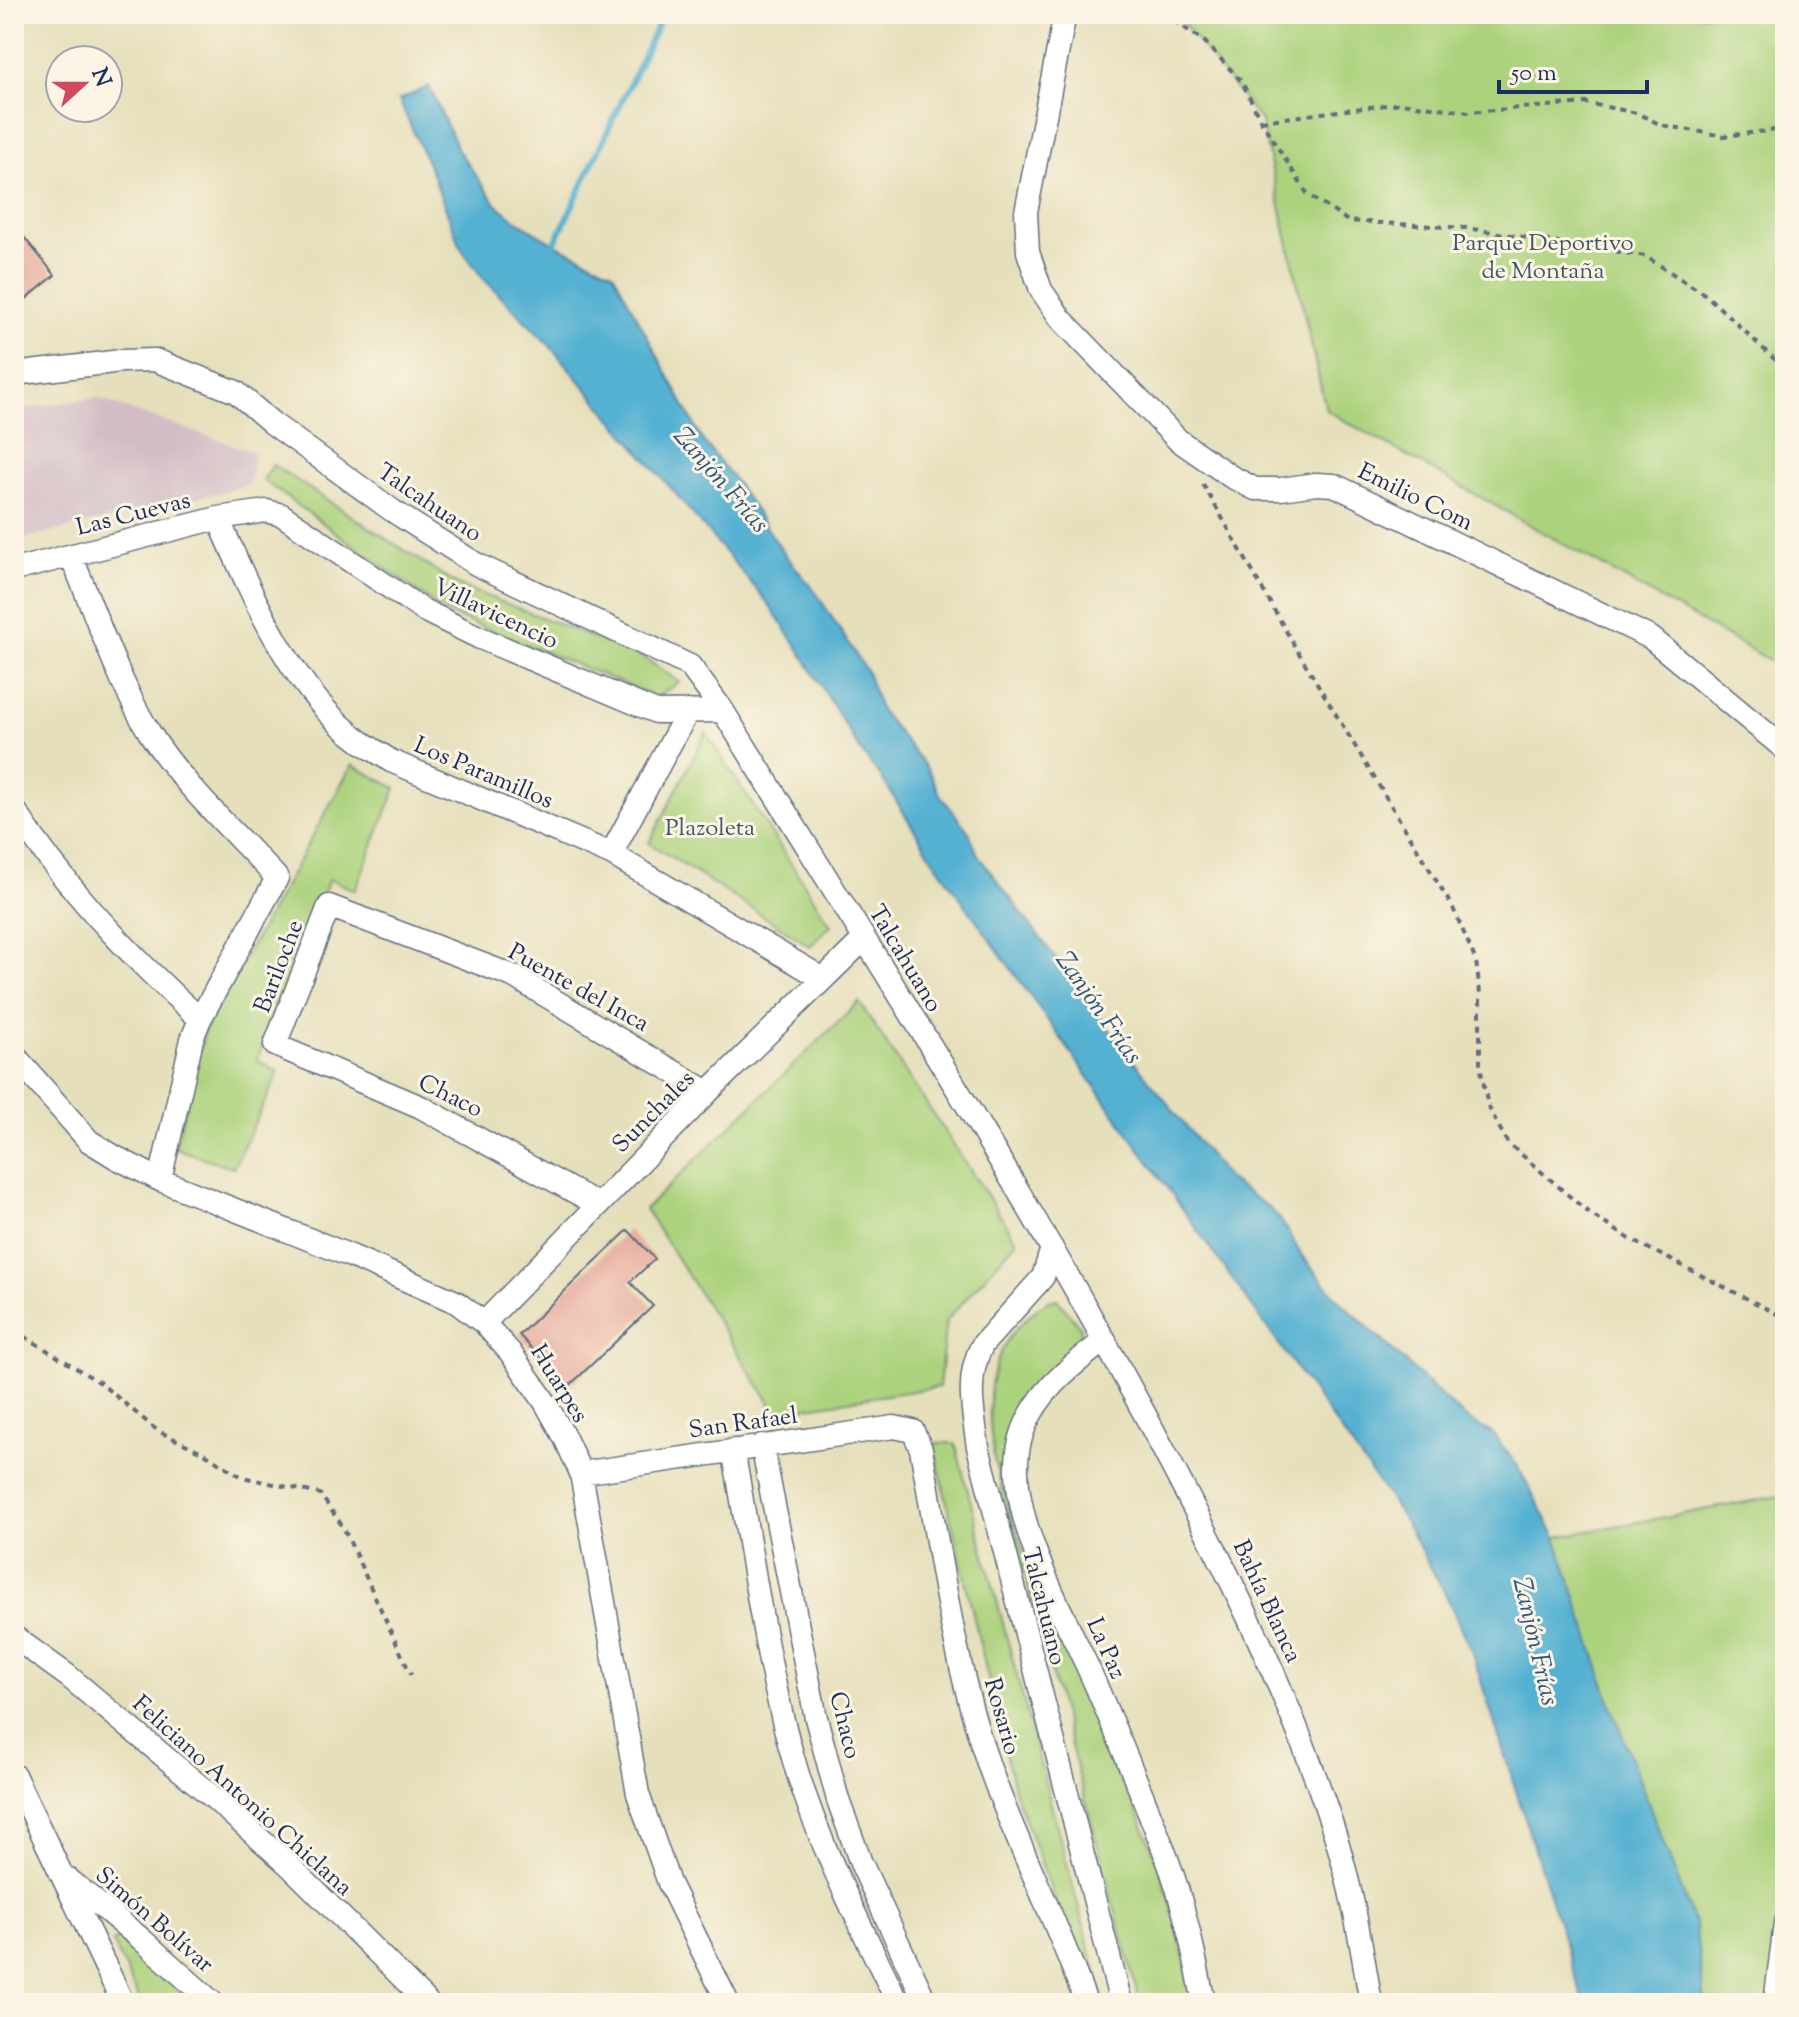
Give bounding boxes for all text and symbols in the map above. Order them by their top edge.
north arrow [44,44,124,124]
scale bar [1499,44,1647,94]
text: 50 m [1509,57,1557,91]
text: N [82,64,118,92]
park label: Parque Deportivo de Montaña [1452,227,1634,289]
water label: Zanjón Frías [663,419,777,542]
street label: Emilio Com [1352,455,1479,540]
street label: Talcahuano [370,456,488,551]
street label: Las Cuevas [73,484,194,546]
street label: Villavicencio [427,571,563,659]
street label: Los Paramillos [408,729,558,819]
park label: Plazoleta [665,812,755,846]
street label: Talcahuano [859,899,950,1019]
street label: Bariloche [247,915,313,1018]
street label: Puente del Inca [501,936,655,1042]
water label: Zanjón Frías [1045,944,1151,1072]
street label: Sunchales [605,1063,704,1162]
street label: Chaco [412,1067,488,1127]
street label: Huarpes [521,1338,596,1430]
street label: San Rafael [687,1399,800,1448]
street label: Bahía Blanca [1223,1535,1309,1669]
street label: Talcahuano [1012,1544,1074,1669]
water label: Zanjón Frías [1502,1574,1567,1709]
street label: La Paz [1077,1613,1134,1685]
street label: Rosario [974,1674,1028,1759]
street label: Feliciano Antonio Chiclana [124,1688,359,1905]
street label: Chaco [819,1688,869,1763]
street label: Simón Bolívar [87,1859,220,1982]

